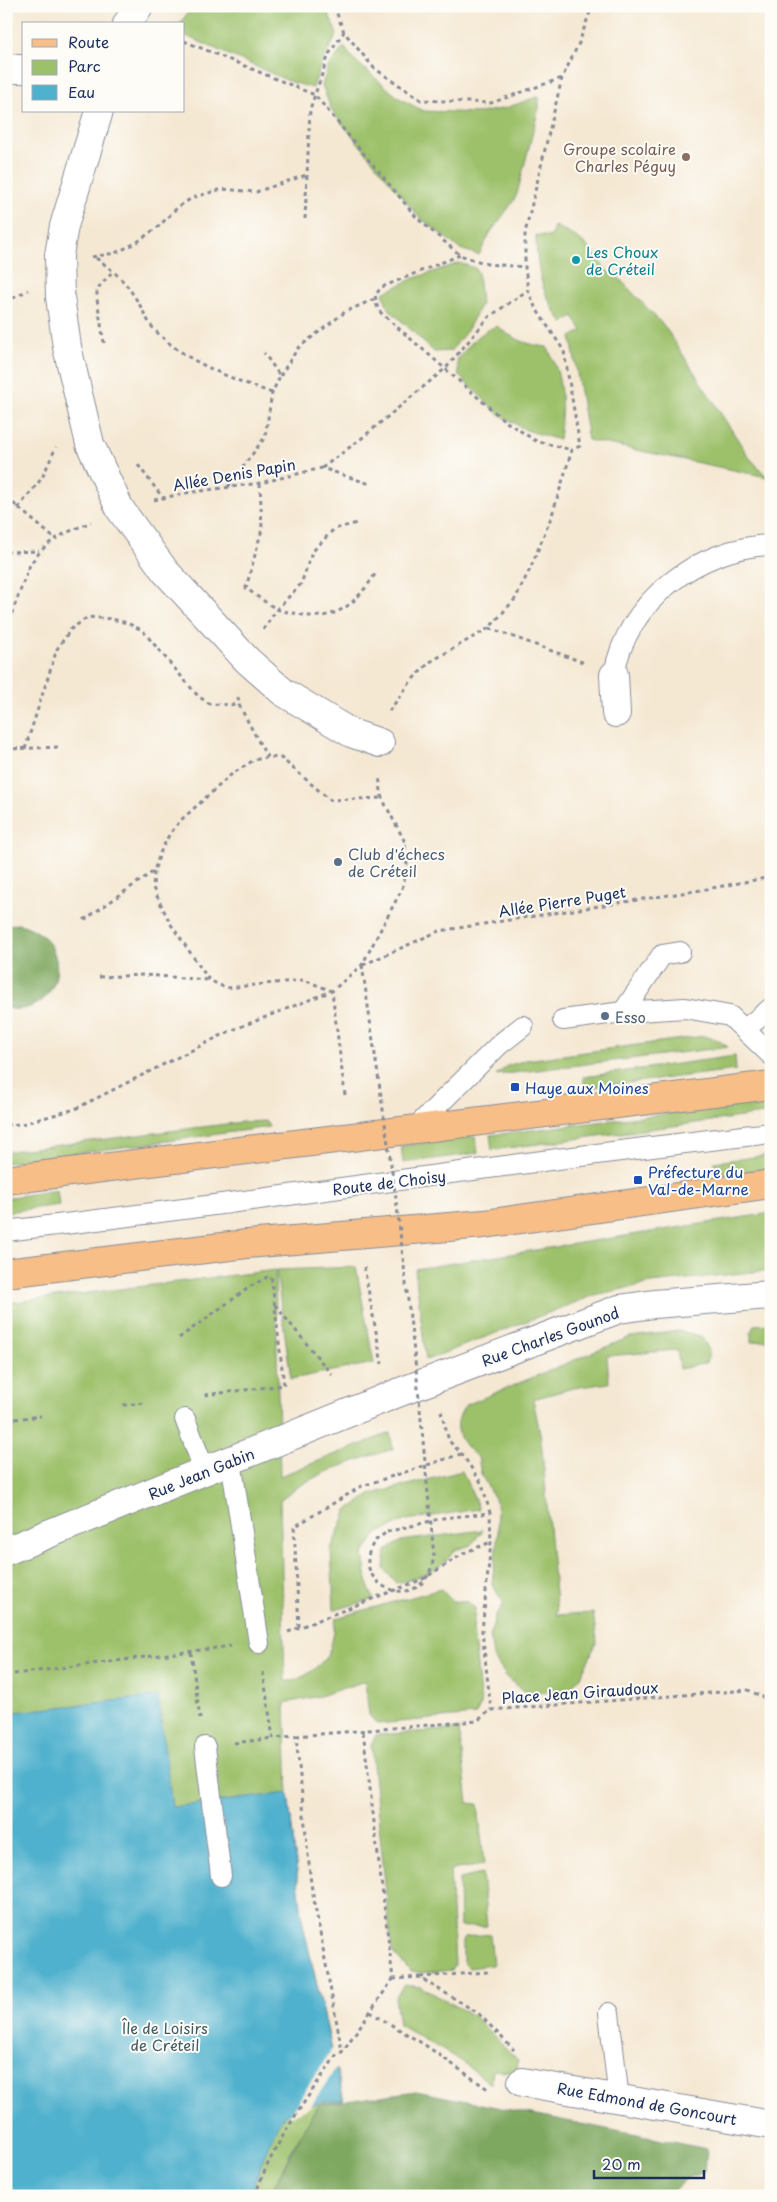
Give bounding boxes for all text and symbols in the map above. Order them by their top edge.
legend [22,22,185,112]
text: Route [68,30,109,53]
text: Parc [68,54,101,77]
text: Eau [68,80,95,103]
place label: Groupe scolaire Charles Péguy [563,137,676,177]
marker: Groupe scolaire Charles Péguy [680,151,692,163]
place label: Les Choux de Créteil [586,240,658,280]
marker: Les Choux de Créteil [570,254,582,266]
street label: Allée Denis Papin [171,452,297,496]
place label: Club d'échecs de Créteil [348,842,445,882]
marker: Club d'échecs de Créteil [332,856,344,868]
street label: Allée Pierre Puget [497,880,627,922]
place label: Esso [615,1005,646,1028]
marker: Esso [599,1010,611,1022]
place label: Haye aux Moines [525,1076,649,1099]
marker: Haye aux Moines [509,1081,521,1093]
place label: Préfecture du Val-de-Marne [648,1160,749,1200]
street label: Route de Choisy [331,1164,447,1200]
marker: Préfecture du Val-de-Marne [632,1174,644,1186]
street label: Rue Charles Gounod [478,1300,622,1372]
street label: Rue Jean Gabin [144,1441,258,1505]
street label: Place Jean Giraudoux [501,1675,659,1709]
park label: Île de Loisirs de Créteil [121,2016,208,2056]
street label: Rue Edmond de Goncourt [555,2076,739,2130]
scale bar [594,2147,704,2179]
text: 20 m [602,2152,641,2175]

